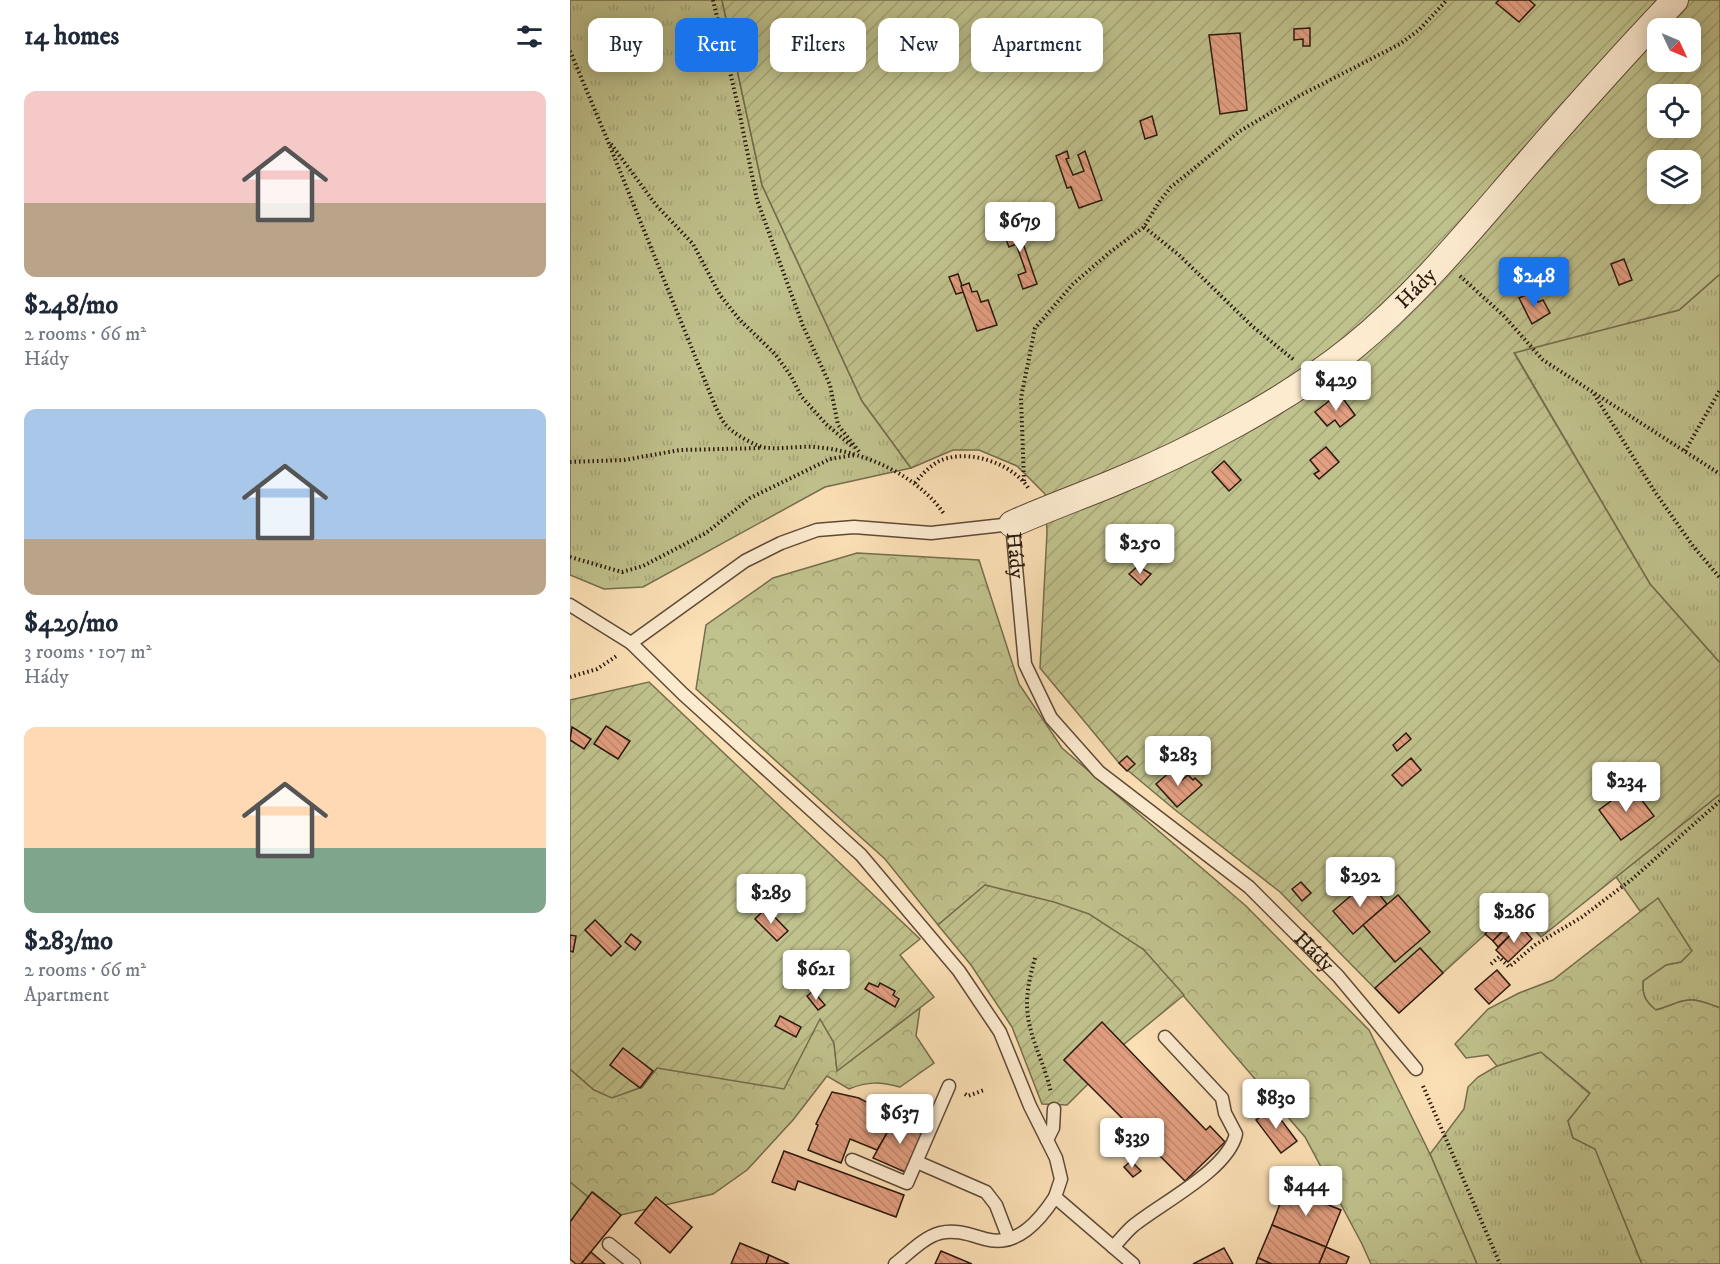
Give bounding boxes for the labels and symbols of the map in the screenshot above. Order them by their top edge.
north arrow [1647,18,1701,72]
pin: $679 [984,202,1056,253]
pin: $248 [1498,257,1570,308]
street label: Hády [1391,262,1443,314]
pin: $429 [1300,361,1372,412]
pin: $250 [1104,524,1176,575]
street label: Hády [1000,531,1030,581]
pin: $283 [1142,736,1214,787]
pin: $234 [1590,762,1662,813]
pin: $292 [1324,857,1396,908]
pin: $289 [735,874,807,925]
pin: $286 [1478,893,1550,944]
street label: Hády [1288,926,1340,978]
pin: $621 [780,950,852,1001]
pin: $830 [1240,1079,1312,1130]
pin: $637 [864,1094,936,1145]
pin: $339 [1096,1118,1168,1169]
pin: $444 [1270,1166,1342,1217]

